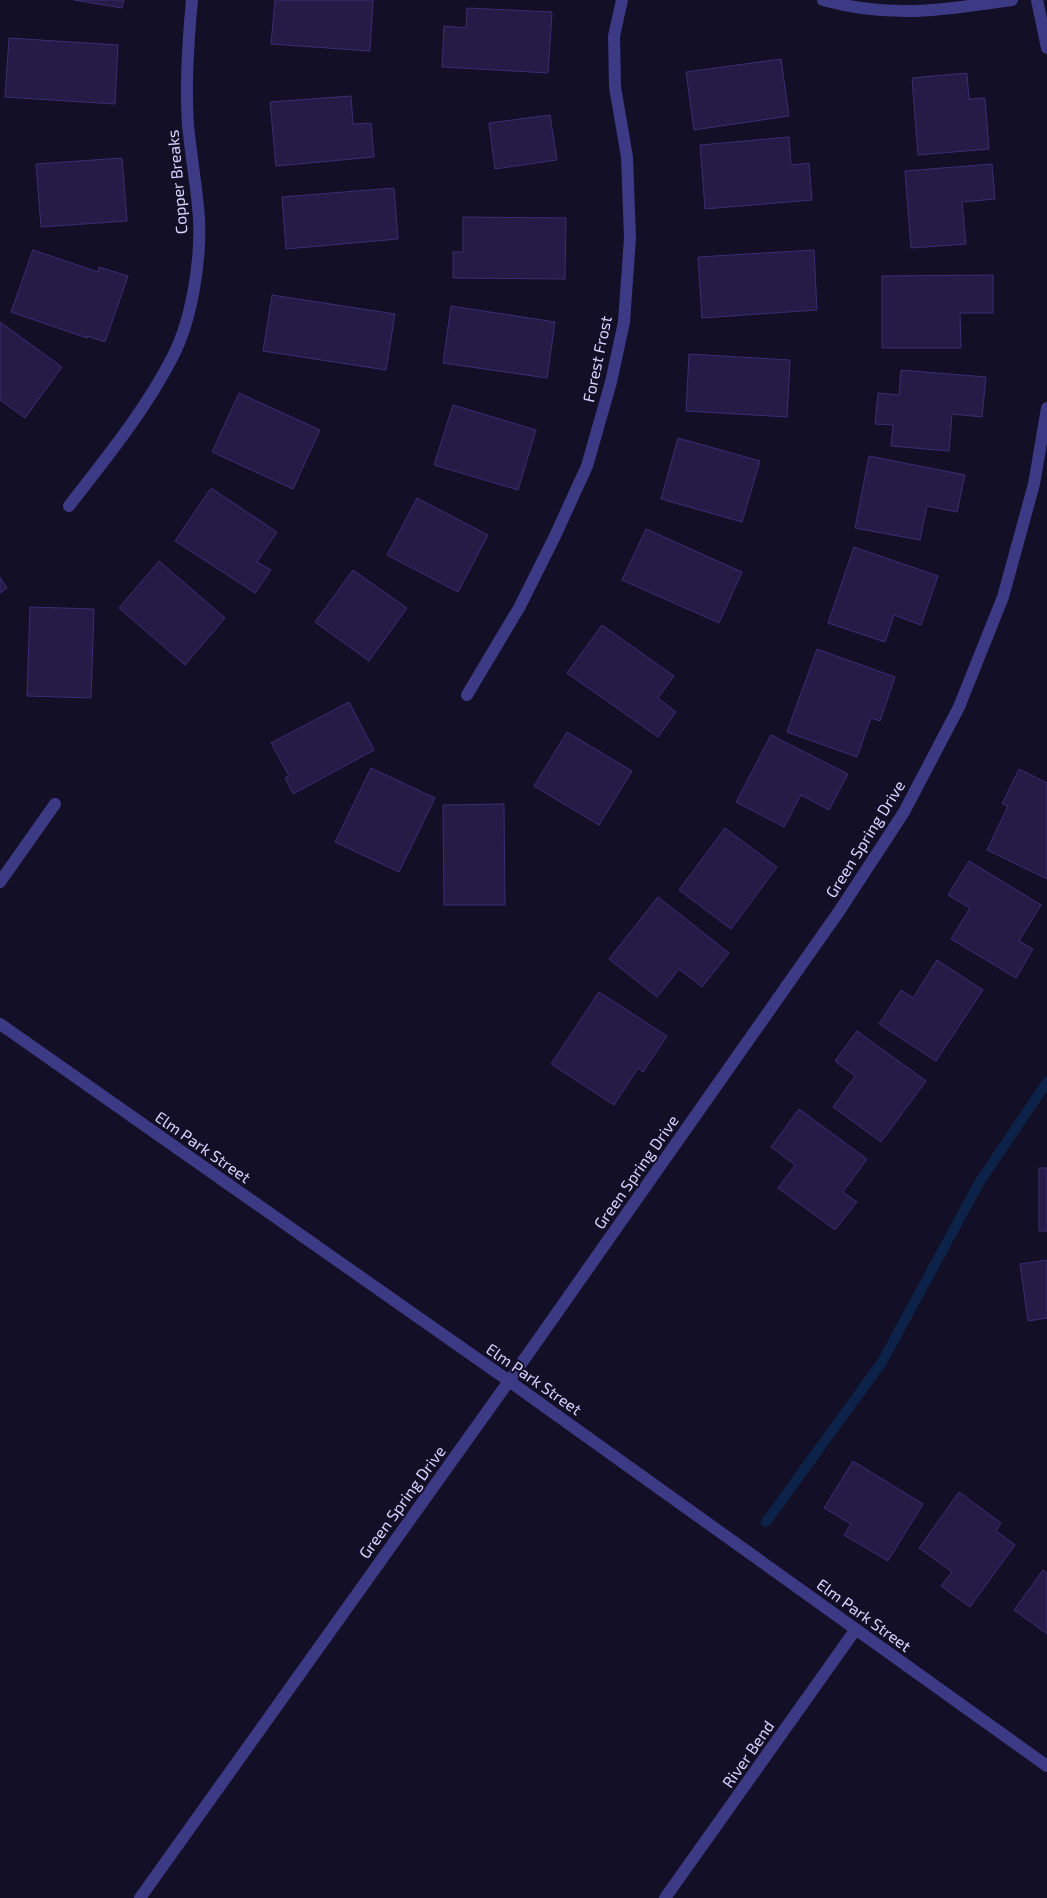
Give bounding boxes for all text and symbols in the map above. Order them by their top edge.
street label: Copper Breaks [162,129,191,235]
street label: Forest Frost [578,314,615,404]
street label: Green Spring Drive [821,777,908,901]
street label: Elm Park Street [152,1107,255,1186]
street label: Green Spring Drive [589,1111,682,1232]
street label: Elm Park Street [483,1339,586,1418]
street label: Green Spring Drive [354,1442,449,1562]
street label: Elm Park Street [813,1574,915,1655]
street label: River Bend [718,1717,778,1791]

